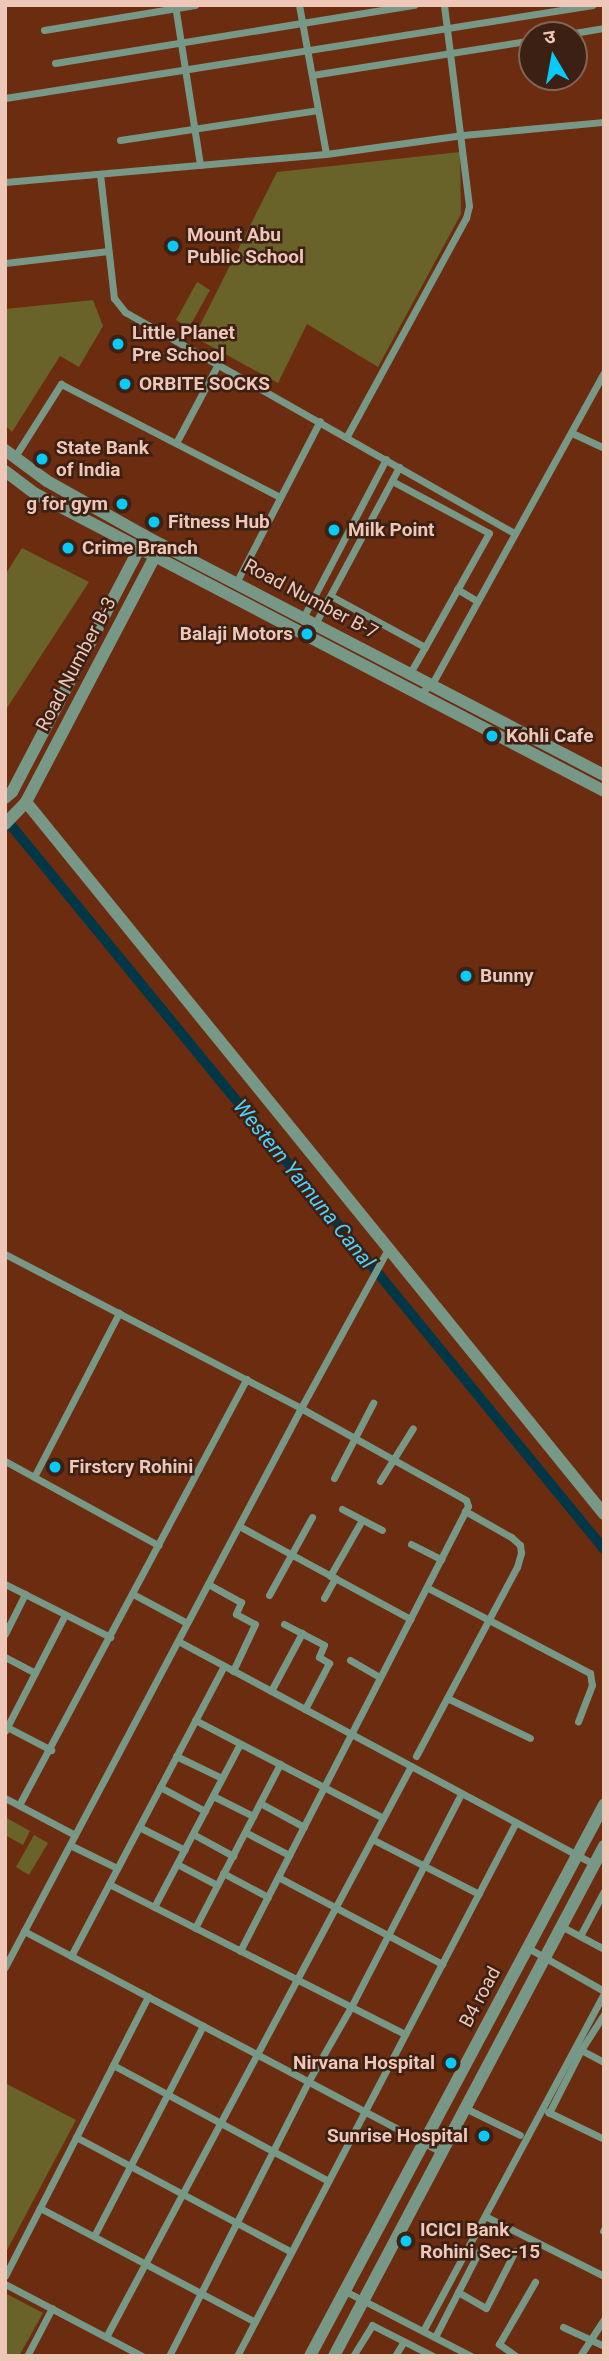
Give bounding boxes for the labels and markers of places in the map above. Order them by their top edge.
place label: Mount Abu Public School [187,224,304,268]
marker: Mount Abu Public School [165,238,181,254]
place label: Little Planet Pre School [132,322,235,366]
marker: Little Planet Pre School [110,336,126,352]
place label: ORBITE SOCKS [139,373,270,395]
marker: ORBITE SOCKS [117,376,133,392]
place label: State Bank of India [56,437,149,481]
marker: State Bank of India [34,451,50,467]
place label: g for gym [26,493,108,515]
marker: g for gym [114,496,130,512]
place label: Fitness Hub [168,511,270,533]
marker: Fitness Hub [146,514,162,530]
place label: Milk Point [348,519,435,541]
marker: Milk Point [326,522,342,538]
place label: Crime Branch [82,537,198,559]
marker: Crime Branch [60,540,76,556]
place label: Balaji Motors [180,623,293,645]
marker: Balaji Motors [299,626,315,642]
place label: Kohli Cafe [506,725,593,747]
marker: Kohli Cafe [484,728,500,744]
place label: Bunny [480,965,534,987]
marker: Bunny [458,968,474,984]
place label: Firstcry Rohini [69,1456,193,1478]
marker: Firstcry Rohini [47,1459,63,1475]
place label: Nirvana Hospital [293,2052,435,2074]
marker: Nirvana Hospital [441,2053,461,2073]
place label: Sunrise Hospital [327,2125,468,2147]
marker: Sunrise Hospital [474,2126,494,2146]
place label: ICICI Bank Rohini Sec-15 [420,2219,540,2263]
marker: ICICI Bank Rohini Sec-15 [398,2233,414,2249]

